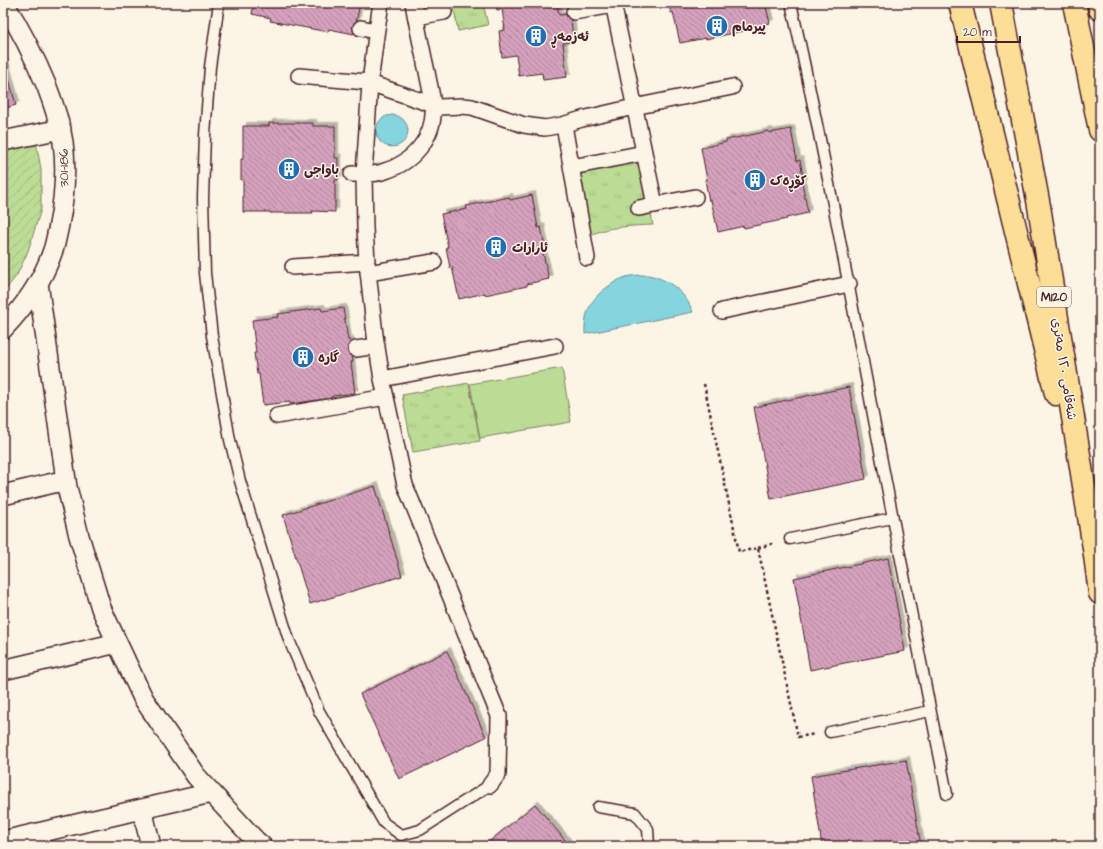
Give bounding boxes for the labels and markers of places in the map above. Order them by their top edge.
building icon: پیرمام [704,13,730,39]
place label: پیرمام [732,18,766,37]
building icon: ئەزمەڕ [523,23,549,49]
place label: ئەزمەڕ [551,28,589,48]
building icon: باواجی [276,156,302,182]
place label: باواجی [304,161,339,179]
building icon: کۆڕەک [742,167,768,193]
place label: کۆڕەک [770,172,807,192]
building icon: ئارارات [483,234,509,260]
place label: ئارارات [512,239,548,257]
building icon: گارە [290,344,316,370]
place label: گارە [318,349,340,367]

